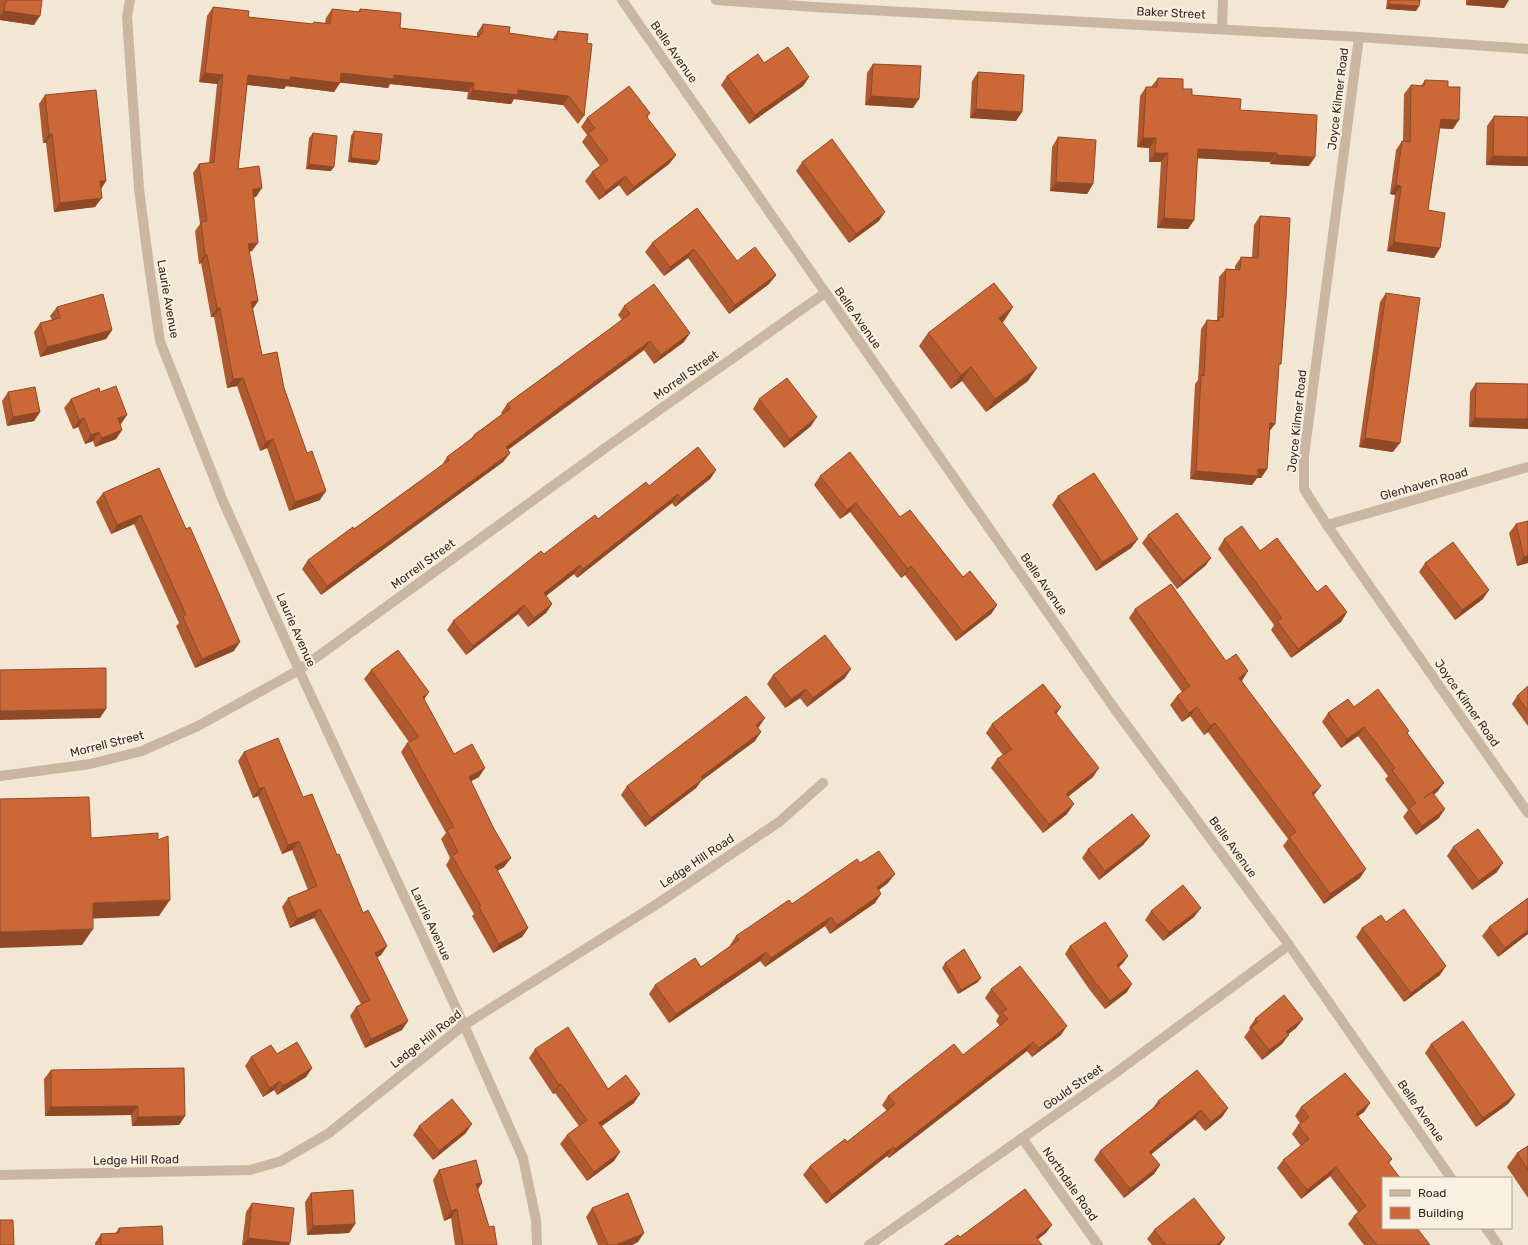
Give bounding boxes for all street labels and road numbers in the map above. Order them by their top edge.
street label: Baker Street [1136,4,1206,22]
street label: Belle Avenue [648,19,701,86]
street label: Joyce Kilmer Road [1325,47,1351,151]
street label: Laurie Avenue [154,259,182,340]
street label: Belle Avenue [832,285,885,352]
street label: Morrell Street [651,347,721,402]
street label: Joyce Kilmer Road [1285,369,1309,473]
street label: Glenhaven Road [1378,465,1470,503]
street label: Morrell Street [388,536,458,592]
street label: Belle Avenue [1018,551,1071,618]
street label: Laurie Avenue [273,591,319,669]
street label: Joyce Kilmer Road [1432,657,1502,749]
street label: Morrell Street [69,728,146,760]
street label: Belle Avenue [1206,814,1260,880]
street label: Ledge Hill Road [657,831,737,891]
street label: Laurie Avenue [408,885,454,963]
street label: Ledge Hill Road [388,1007,464,1071]
street label: Gould Street [1040,1061,1106,1113]
street label: Belle Avenue [1395,1078,1448,1145]
street label: Northdale Road [1039,1145,1101,1223]
street label: Ledge Hill Road [93,1152,179,1168]

